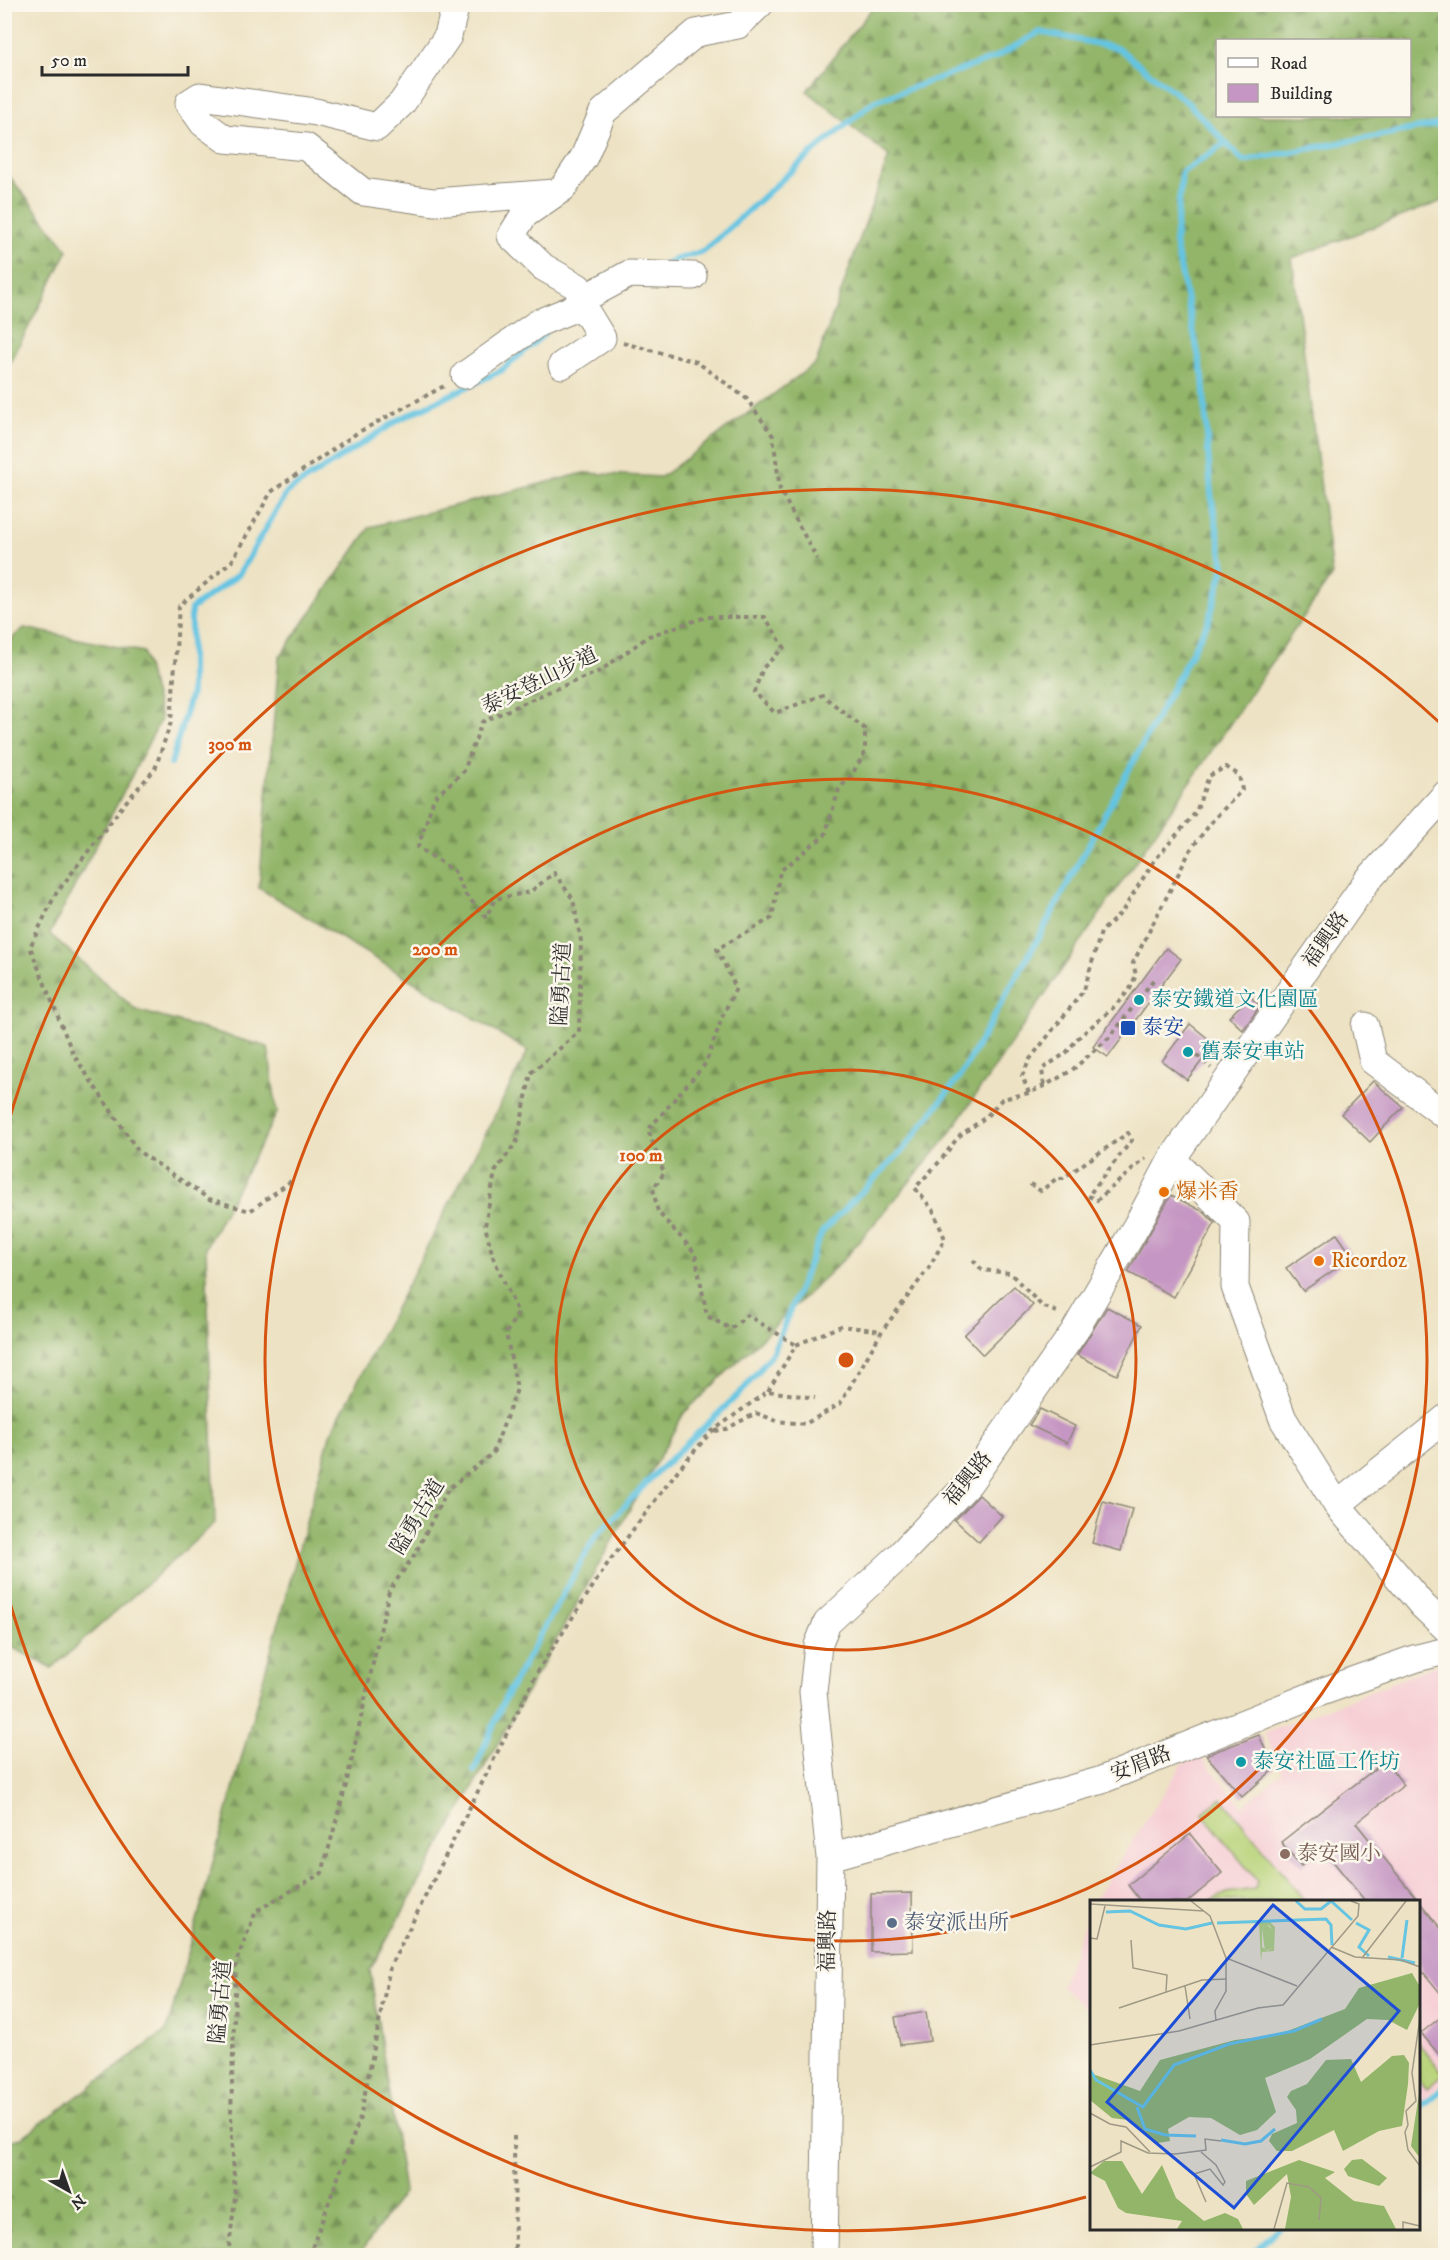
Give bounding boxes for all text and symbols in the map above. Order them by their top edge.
scale bar [42,39,188,77]
legend [1216,39,1411,117]
text: 50 m [51,50,87,72]
text: Road [1270,53,1307,75]
text: Building [1270,83,1332,105]
street label: 泰安登山步道 [478,642,602,720]
text: 300 m [208,734,252,756]
street label: 福興路 [1297,907,1355,973]
text: 200 m [412,939,458,961]
street label: 隘勇古道 [547,941,577,1027]
place label: 泰安鐵道文化園區 [1151,987,1319,1013]
marker: 泰安鐵道文化園區 [1132,993,1146,1007]
place label: 泰安 [1142,1015,1184,1041]
marker: 泰安 [1119,1019,1137,1037]
place label: 舊泰安車站 [1200,1039,1305,1065]
marker: 舊泰安車站 [1181,1045,1195,1059]
text: 100 m [619,1145,663,1167]
place label: 爆米香 [1176,1179,1239,1205]
marker: 爆米香 [1157,1185,1171,1199]
place label: Ricordoz [1331,1248,1407,1274]
marker: Ricordoz [1312,1254,1326,1268]
centre of rings [836,1350,856,1370]
street label: 福興路 [938,1446,998,1512]
street label: 隘勇古道 [385,1474,451,1560]
street label: 安眉路 [1107,1740,1175,1788]
place label: 泰安社區工作坊 [1253,1749,1400,1775]
marker: 泰安社區工作坊 [1234,1755,1248,1769]
place label: 泰安國小 [1297,1841,1381,1867]
marker: 泰安國小 [1278,1847,1292,1861]
inset map [1090,1900,1420,2230]
street label: 福興路 [814,1909,842,1973]
place label: 泰安派出所 [904,1910,1009,1936]
marker: 泰安派出所 [885,1916,899,1930]
street label: 隘勇古道 [204,1959,238,2045]
north arrow [39,2161,99,2221]
text: N [67,2190,89,2214]

